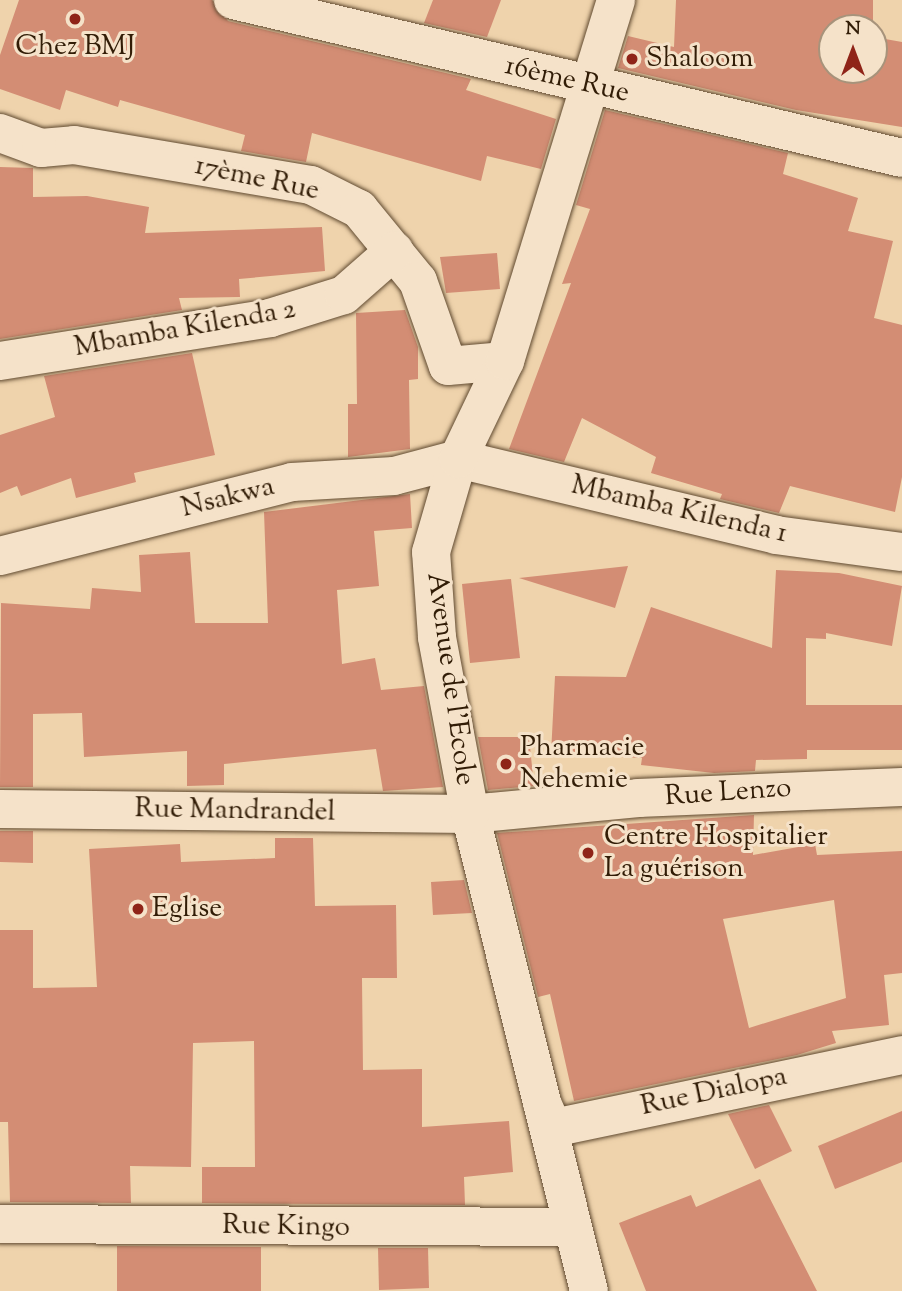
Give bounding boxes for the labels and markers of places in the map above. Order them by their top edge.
marker: Chez BMJ [67,11,83,27]
place label: Chez BMJ [15,30,135,64]
place label: Shaloom [646,42,753,76]
marker: Shaloom [624,51,640,67]
place label: Pharmacie Nehemie [520,731,644,797]
marker: Pharmacie Nehemie [498,756,514,772]
place label: Centre Hospitalier La guérison [604,820,828,886]
marker: Centre Hospitalier La guérison [578,843,598,863]
place label: Eglise [152,892,222,926]
marker: Eglise [130,901,146,917]

